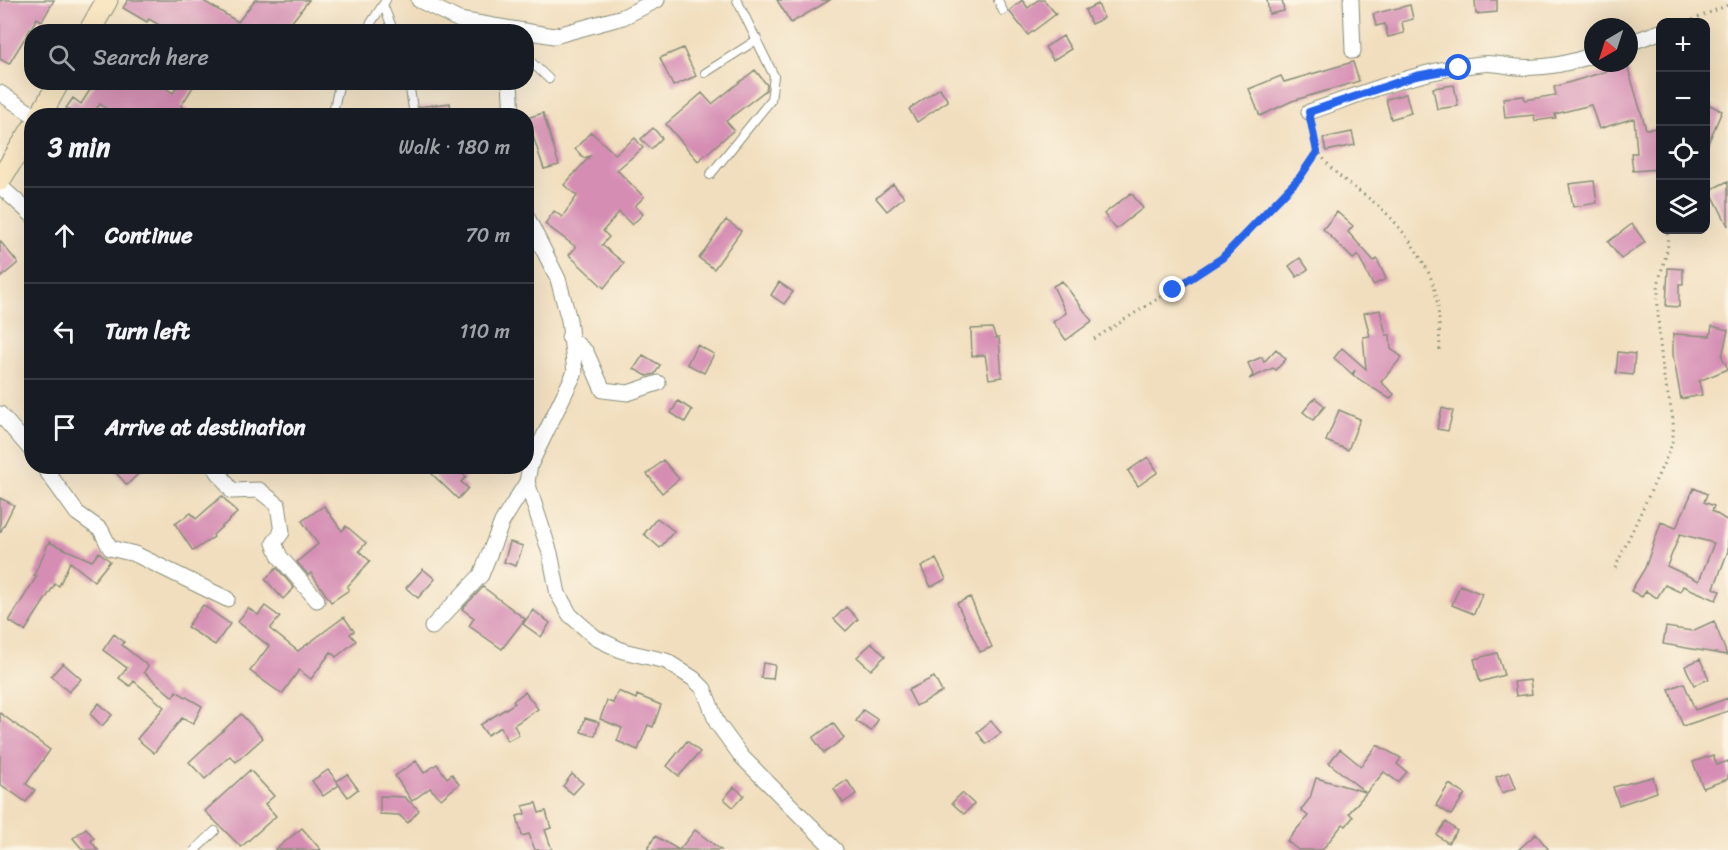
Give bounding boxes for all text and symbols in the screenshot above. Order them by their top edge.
north arrow [1584,18,1638,72]
map controls [1656,18,1710,234]
button: + [1656,18,1710,72]
search box [24,24,534,90]
text: Search here [93,38,209,77]
icon: search [45,41,78,74]
route start [1445,54,1471,80]
button: − [1656,72,1710,126]
text: 3 min [48,124,110,170]
button: locate [1656,126,1710,180]
text: Walk · 180 m [399,130,510,165]
button: layers [1656,180,1710,234]
text: Continue [105,216,193,255]
text: 70 m [465,218,510,253]
icon: ahead [48,219,81,252]
route end [1159,276,1185,302]
text: Turn left [105,312,190,351]
text: 110 m [460,314,510,349]
icon: left [48,315,81,348]
text: Arrive at destination [105,408,306,447]
icon: arrive [48,411,81,444]

